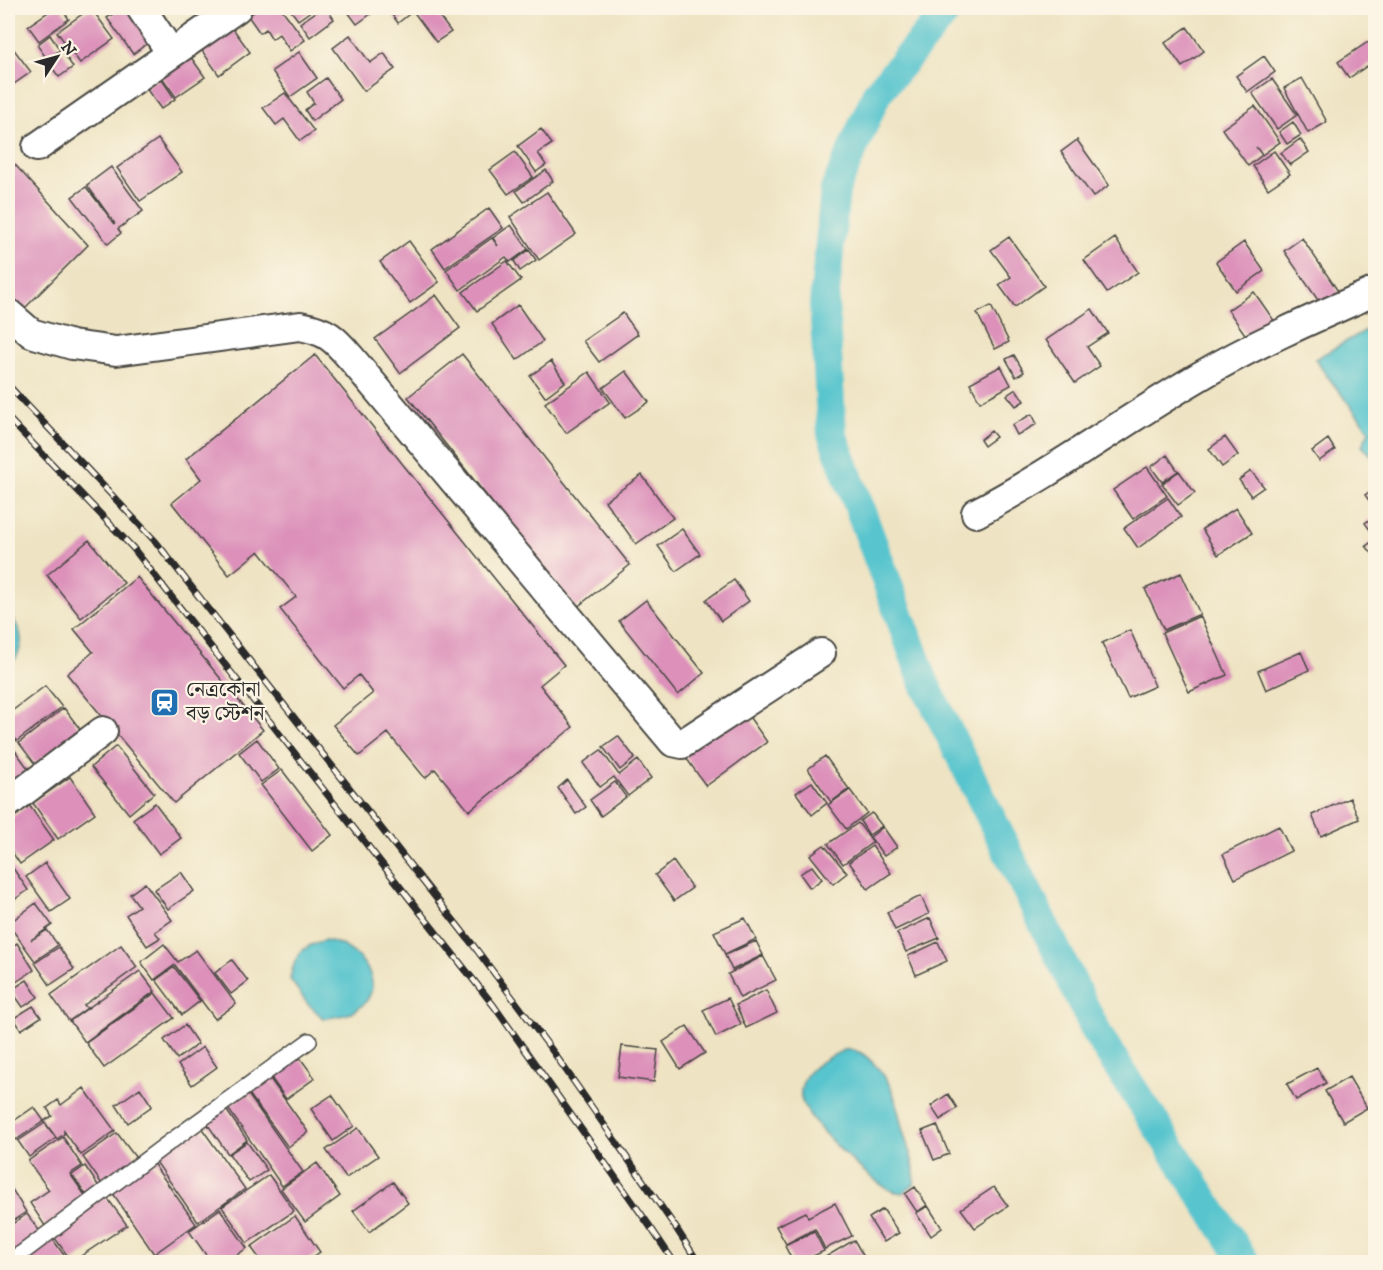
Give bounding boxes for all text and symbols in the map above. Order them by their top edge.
north arrow [27,27,87,87]
text: N [56,38,80,60]
place label: নেত্রকোনা বড় স্টেশন [185,677,266,727]
station icon: নেত্রকোনা বড় স্টেশন [149,686,181,718]

